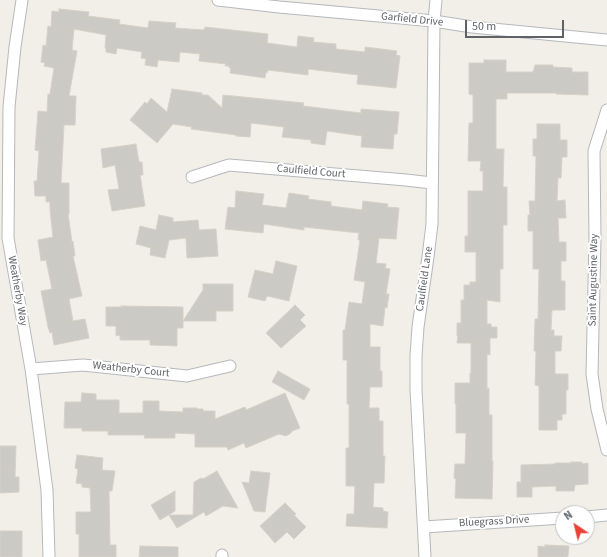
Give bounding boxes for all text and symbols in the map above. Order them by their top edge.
street label: Garfield Drive [380,10,444,30]
scale bar [467,12,566,38]
text: 50 m [472,18,496,35]
street label: Caulfield Court [276,162,346,182]
street label: Saint Augustine Way [587,233,601,327]
street label: Caulfield Lane [414,246,436,312]
street label: Weatherby Way [4,255,30,327]
street label: Weatherby Court [92,359,170,381]
north arrow [555,505,595,545]
text: N [561,507,576,524]
street label: Bluegrass Drive [458,514,530,530]

